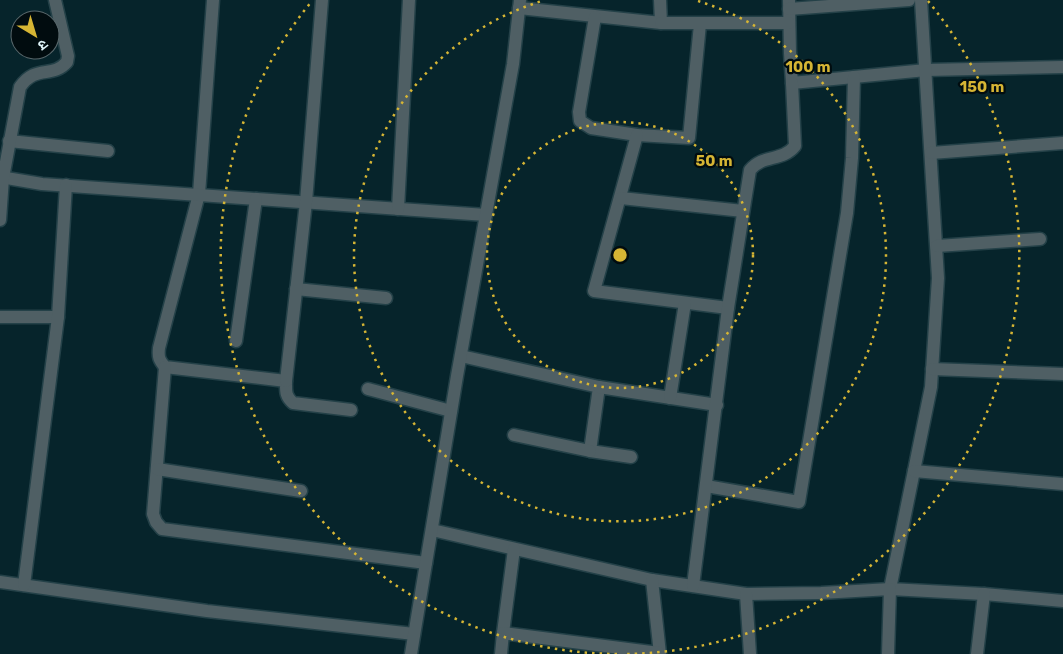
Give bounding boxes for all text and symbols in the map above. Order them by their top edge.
north arrow [10,10,60,60]
text: उ [34,36,51,55]
text: 100 m [786,58,830,76]
text: 150 m [960,78,1004,96]
text: 50 m [696,152,732,170]
centre of rings [611,246,629,264]

